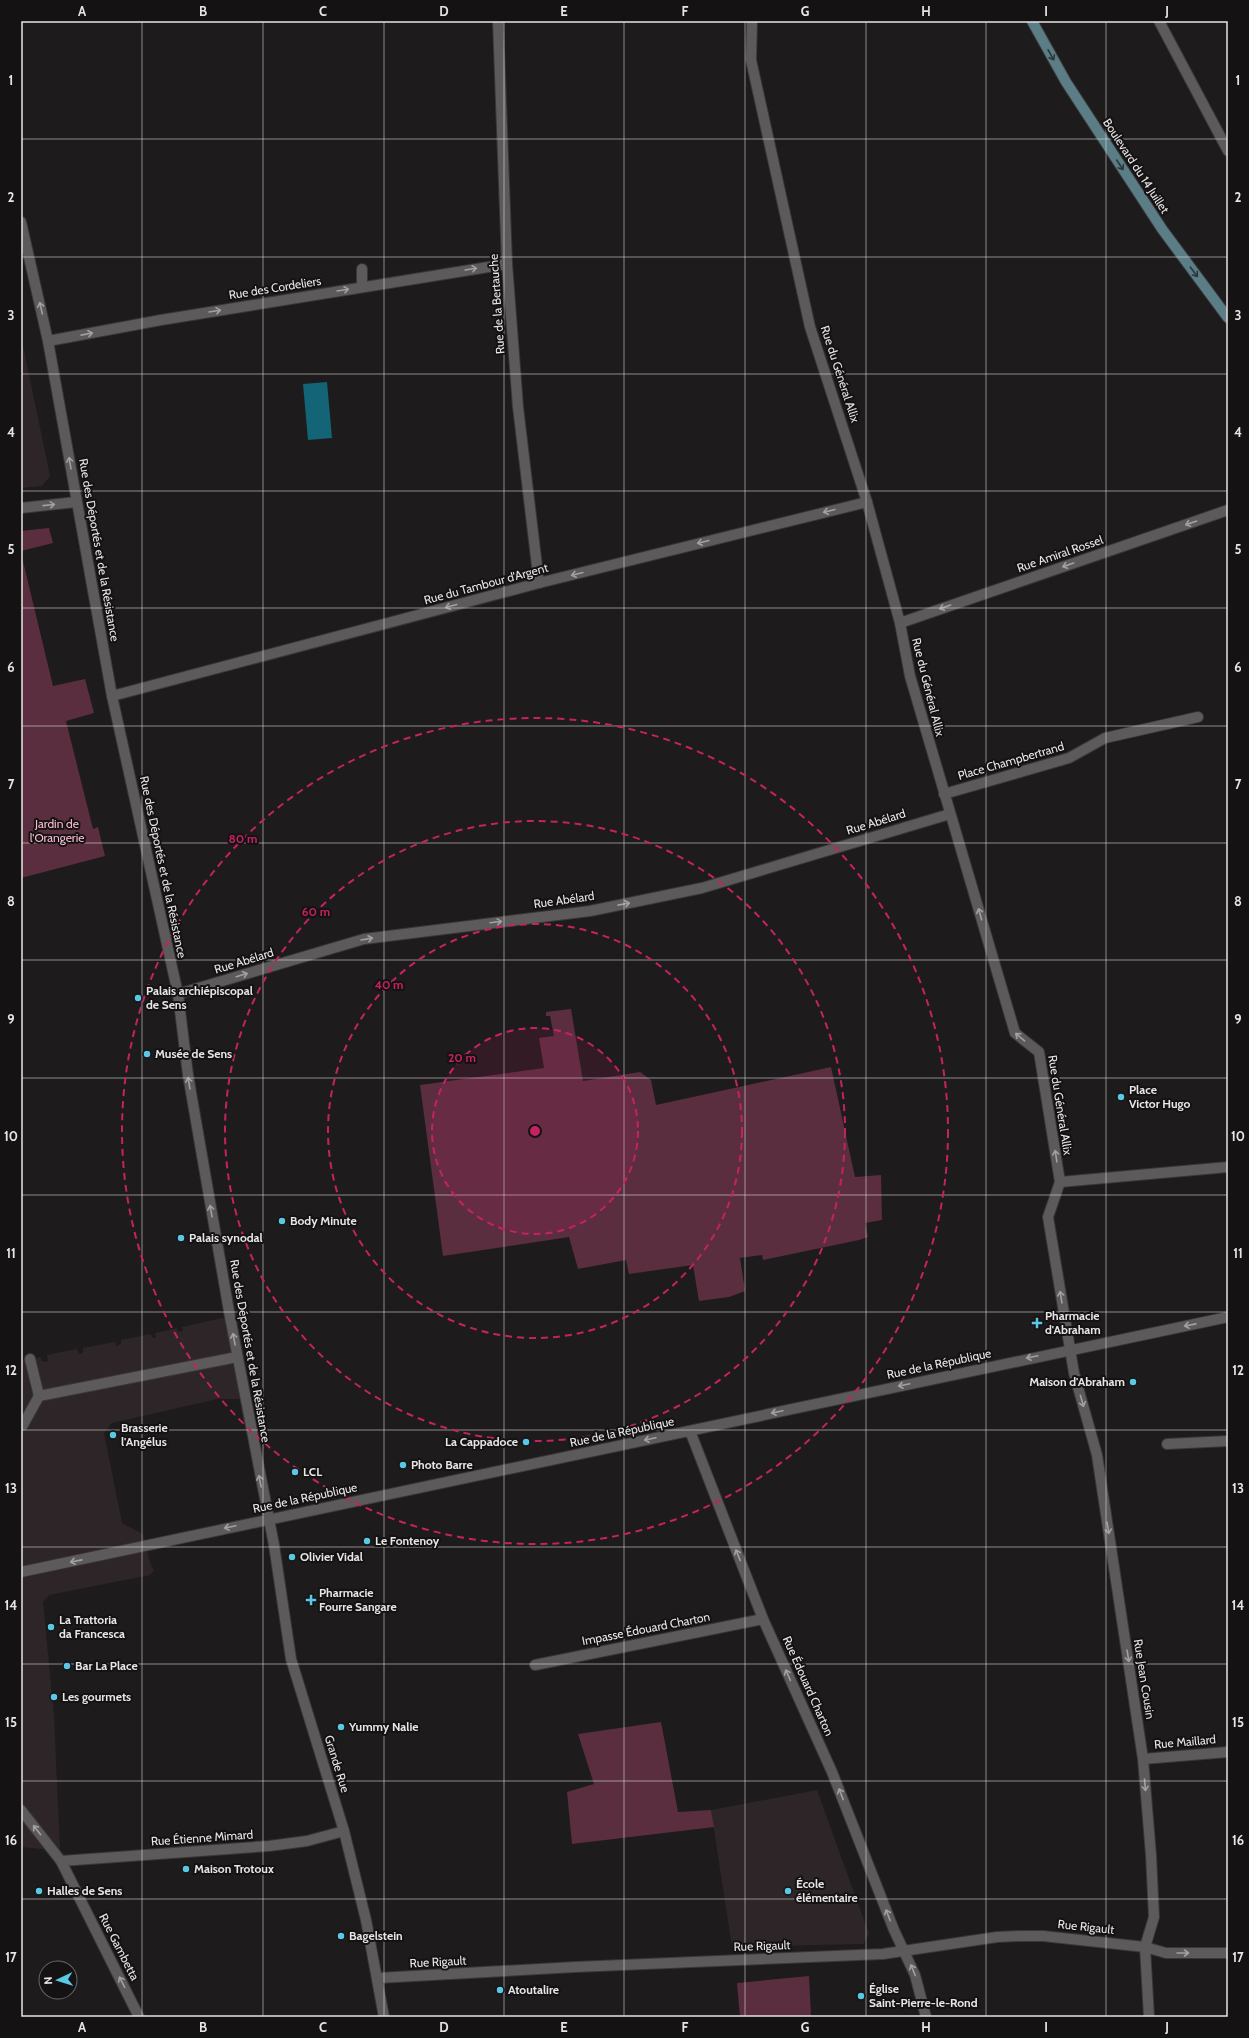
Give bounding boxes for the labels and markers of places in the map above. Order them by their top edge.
place label: Palais archiépiscopal de Sens [146,983,253,1012]
marker: Palais archiépiscopal de Sens [133,993,143,1003]
place label: Musée de Sens [155,1046,232,1061]
marker: Musée de Sens [142,1049,152,1059]
place label: Place Victor Hugo [1129,1082,1191,1111]
marker: Place Victor Hugo [1116,1092,1126,1102]
centre of rings [528,1124,542,1138]
place label: Body Minute [290,1213,357,1228]
marker: Body Minute [277,1216,287,1226]
place label: Palais synodal [189,1230,263,1245]
marker: Palais synodal [176,1233,186,1243]
place label: Pharmacie d'Abraham [1045,1308,1101,1337]
marker: Pharmacie d'Abraham [1032,1318,1042,1328]
place label: Maison d'Abraham [1029,1374,1125,1389]
marker: Maison d'Abraham [1128,1377,1138,1387]
place label: Brasserie l'Angélus [121,1420,168,1449]
marker: Brasserie l'Angélus [108,1430,118,1440]
place label: La Cappadoce [445,1434,518,1449]
marker: La Cappadoce [521,1437,531,1447]
place label: Photo Barre [411,1457,473,1472]
marker: Photo Barre [398,1460,408,1470]
place label: LCL [303,1464,322,1479]
marker: LCL [290,1467,300,1477]
place label: Le Fontenoy [375,1533,440,1548]
marker: Le Fontenoy [362,1536,372,1546]
place label: Olivier Vidal [300,1549,363,1564]
marker: Olivier Vidal [287,1552,297,1562]
place label: Pharmacie Fourre Sangare [319,1585,397,1614]
marker: Pharmacie Fourre Sangare [306,1595,316,1605]
place label: La Trattoria da Francesca [59,1612,125,1641]
marker: La Trattoria da Francesca [46,1622,56,1632]
place label: Bar La Place [75,1658,138,1673]
marker: Bar La Place [62,1661,72,1671]
place label: Les gourmets [62,1689,131,1704]
marker: Les gourmets [49,1692,59,1702]
place label: Yummy Nalie [348,1719,419,1734]
marker: Yummy Nalie [336,1722,346,1732]
place label: Maison Trotoux [194,1861,274,1876]
marker: Maison Trotoux [181,1864,191,1874]
place label: École élémentaire [796,1876,858,1905]
place label: Halles de Sens [47,1883,122,1898]
marker: Halles de Sens [34,1886,44,1896]
marker: École élémentaire [783,1886,793,1896]
place label: Bagelstein [349,1928,403,1943]
marker: Bagelstein [336,1931,346,1941]
place label: Église Saint-Pierre-le-Rond [869,1981,978,2010]
place label: Atoutalire [508,1982,559,1997]
marker: Atoutalire [495,1985,505,1995]
marker: Église Saint-Pierre-le-Rond [856,1991,866,2001]

